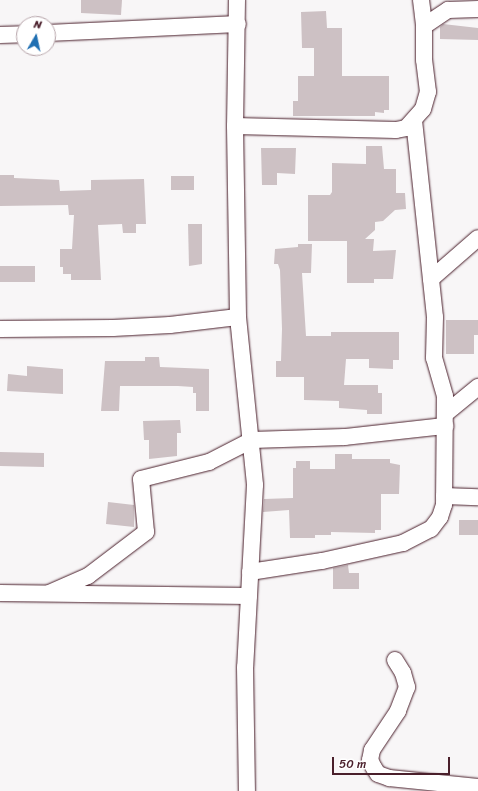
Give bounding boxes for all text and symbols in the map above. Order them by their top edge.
text: N [33,15,43,35]
north arrow [16,16,56,56]
scale bar [334,749,452,775]
text: 50 m [339,753,366,775]

